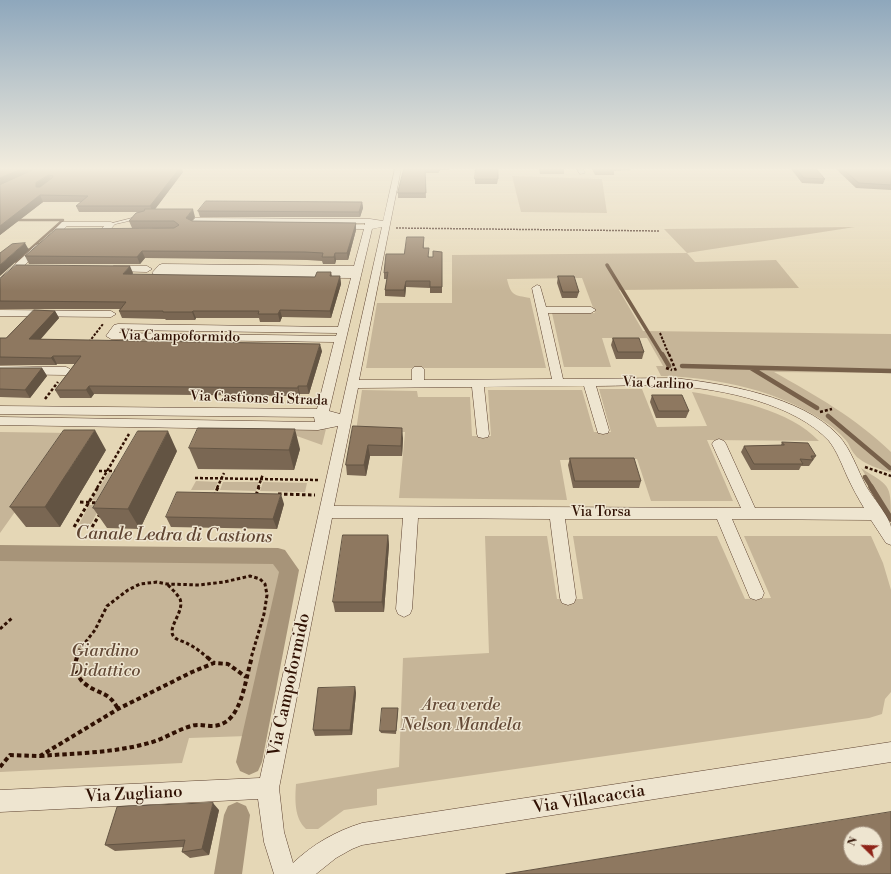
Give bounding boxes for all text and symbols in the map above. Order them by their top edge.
street label: Via Campoformido [120,328,240,346]
street label: Via Carlino [622,374,694,394]
street label: Via Castions di Strada [190,388,328,410]
street label: Via Torsa [571,505,631,521]
water label: Canale Ledra di Castions [75,523,273,549]
street label: Via Campoformido [265,612,315,758]
park label: Giardino Didattico [70,642,140,682]
park label: Area verde Nelson Mandela [401,696,521,736]
street label: Via Villacaccia [532,781,646,819]
street label: Via Zugliano [85,782,183,808]
north arrow [843,826,883,866]
text: N [845,835,861,848]

